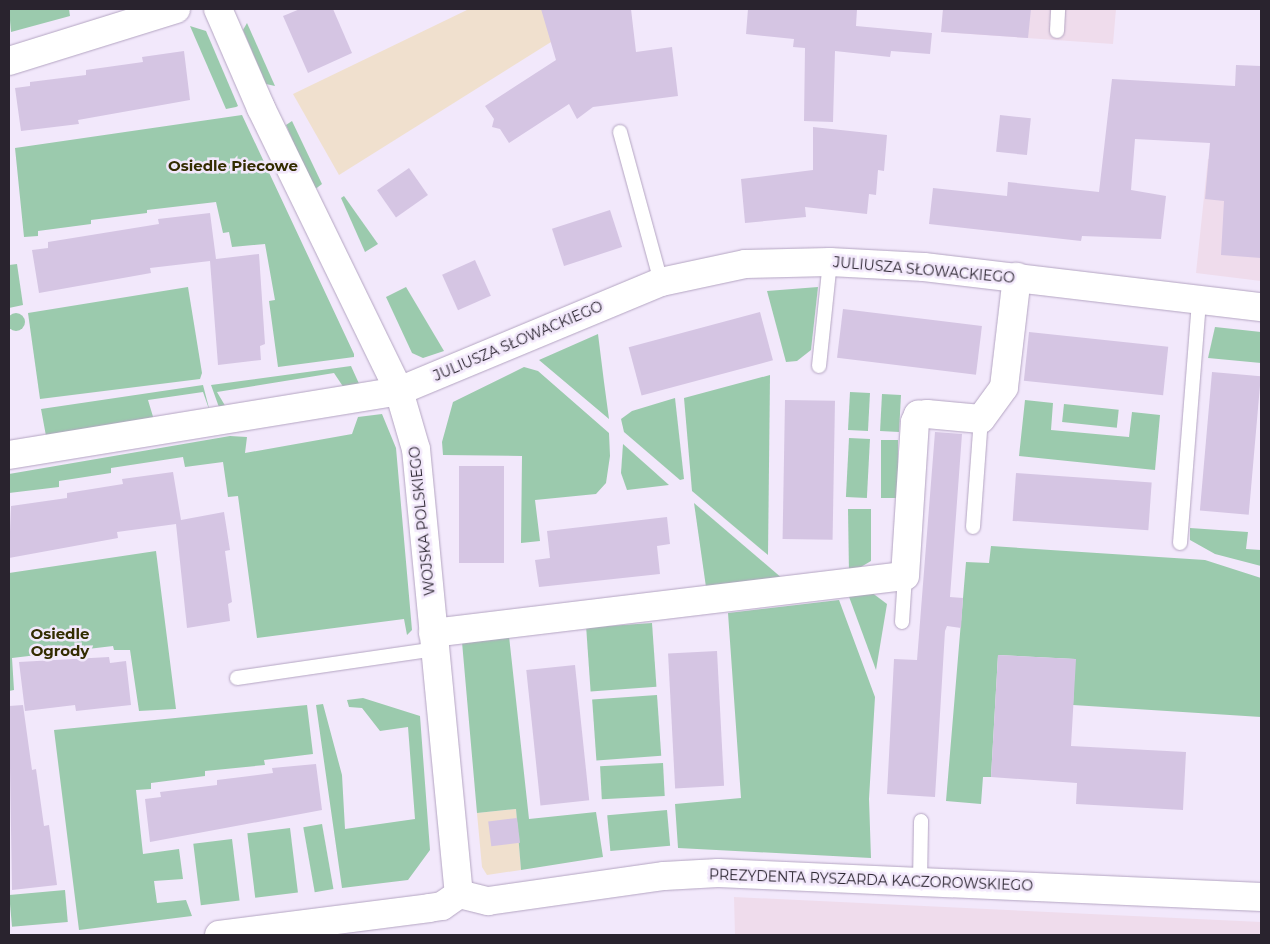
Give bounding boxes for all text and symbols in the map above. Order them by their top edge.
district label: Osiedle Piecowe [168,157,298,175]
street label: JULIUSZA SŁOWACKIEGO [832,254,1016,286]
street label: JULIUSZA SŁOWACKIEGO [431,298,605,384]
street label: WOJSKA POLSKIEGO [406,445,438,597]
district label: Osiedle Ogrody [31,624,89,659]
street label: PREZYDENTA RYSZARDA KACZOROWSKIEGO [709,866,1033,894]

